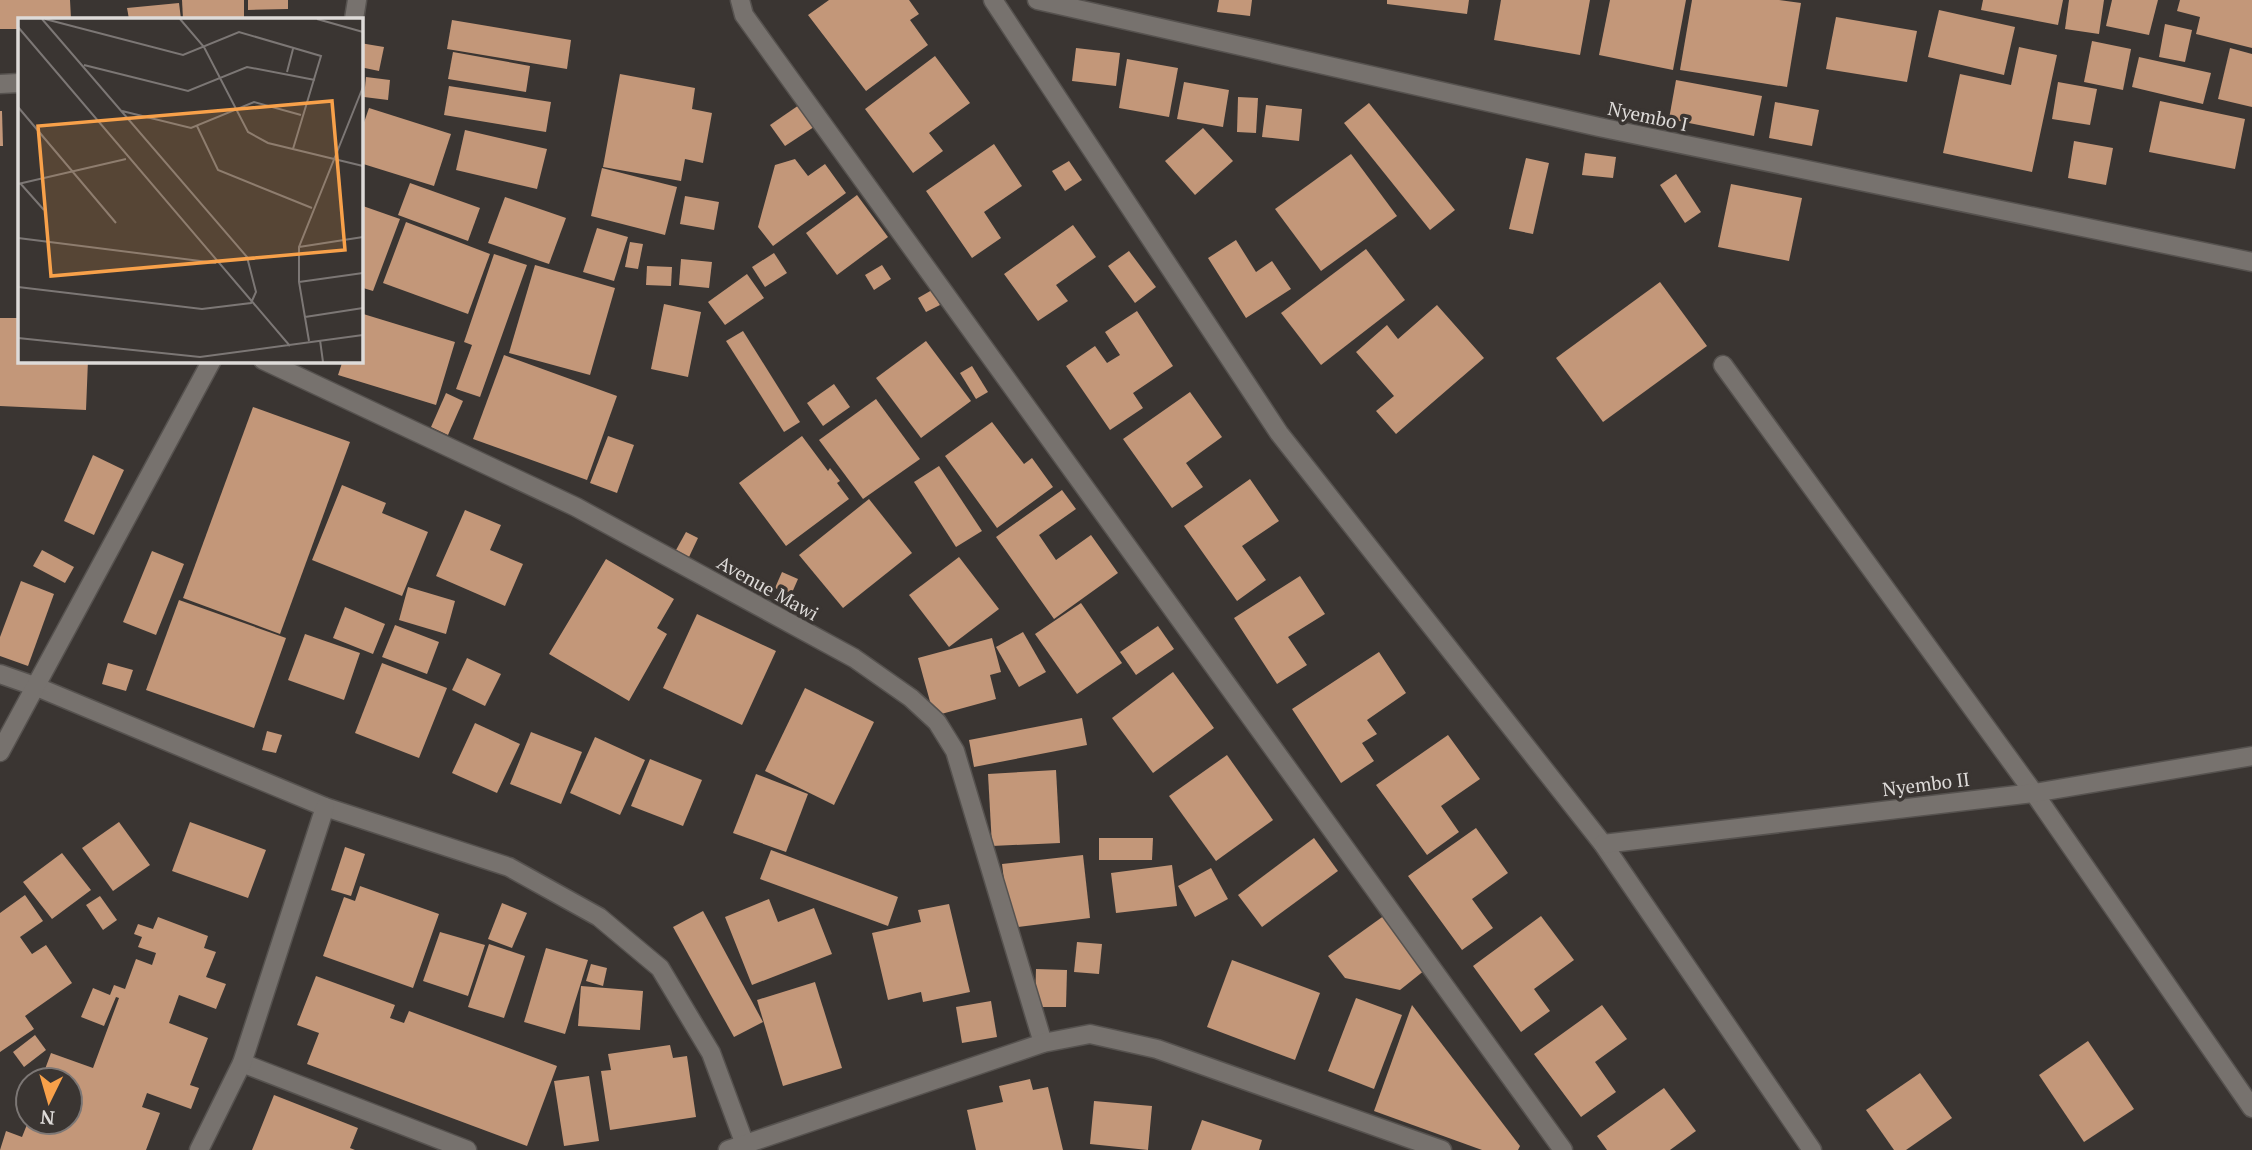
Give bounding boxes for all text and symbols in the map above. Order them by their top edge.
inset map [18,18,362,362]
street label: Nyembo I [1606,95,1690,136]
street label: Avenue Mawi [713,549,823,626]
street label: Nyembo II [1881,766,1971,801]
north arrow [14,1066,84,1136]
text: N [39,1105,56,1132]

